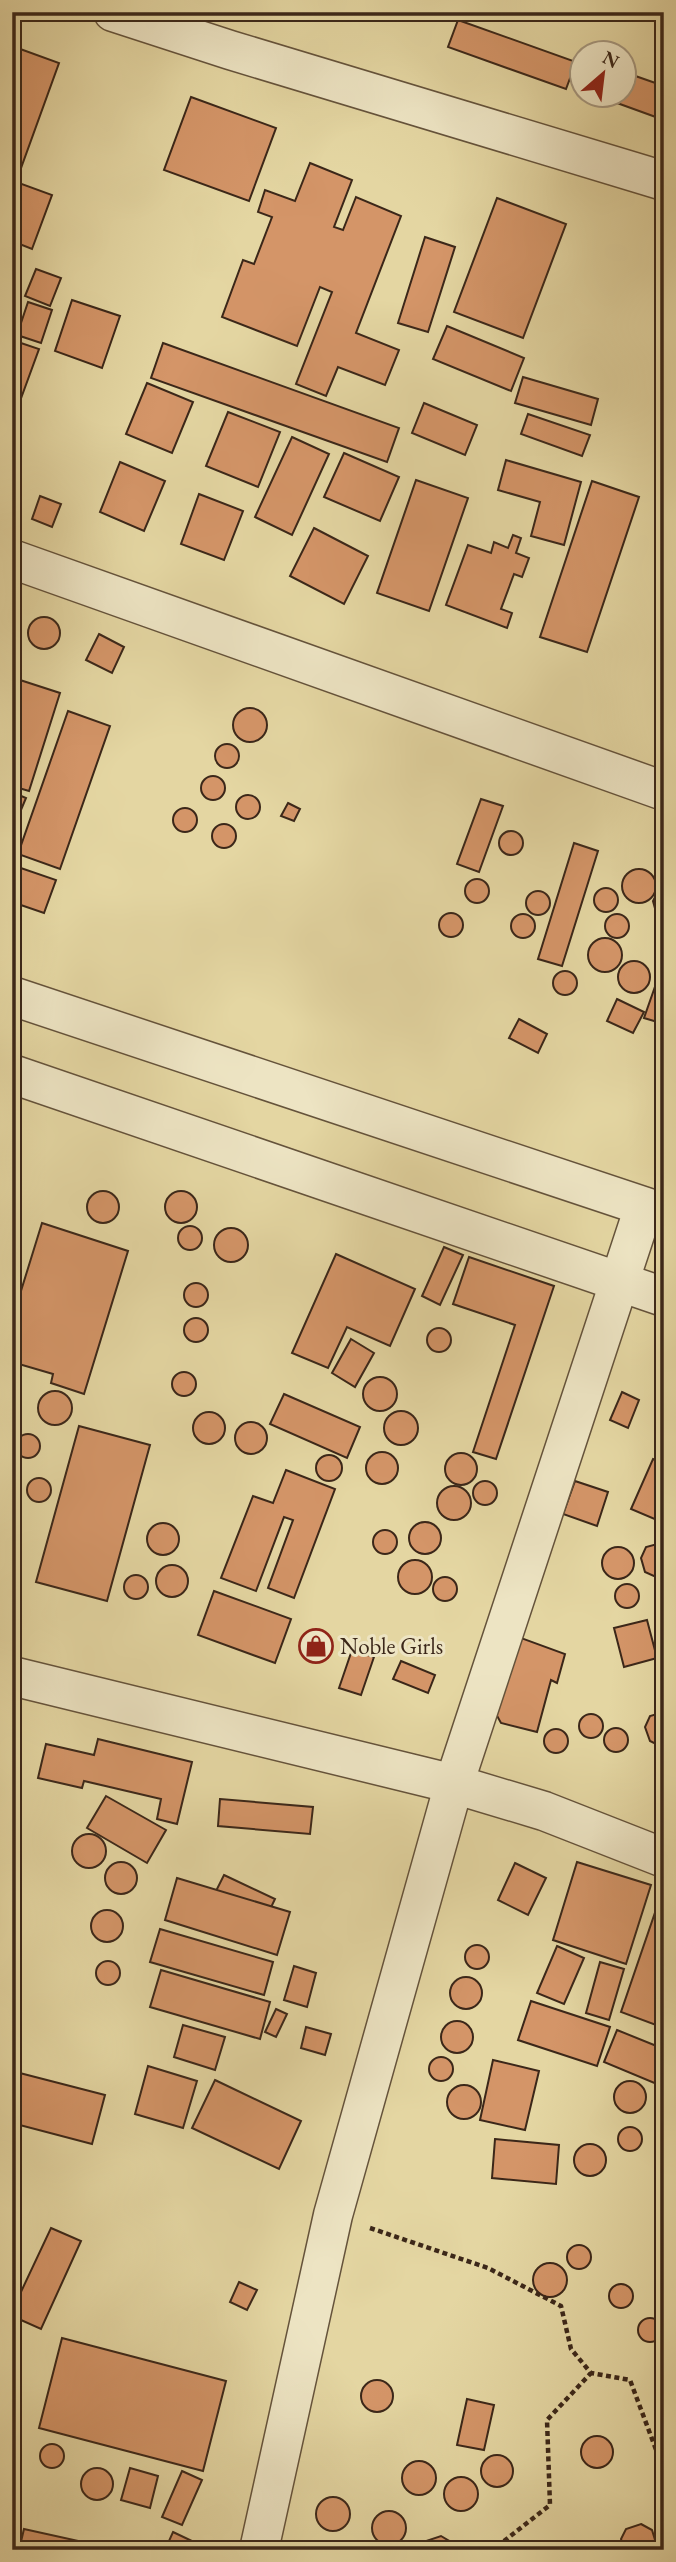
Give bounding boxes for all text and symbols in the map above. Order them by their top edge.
north arrow [568,38,638,108]
text: N [598,45,624,74]
shop icon: Noble Girls [297,1627,335,1665]
place label: Noble Girls [340,1631,443,1661]

